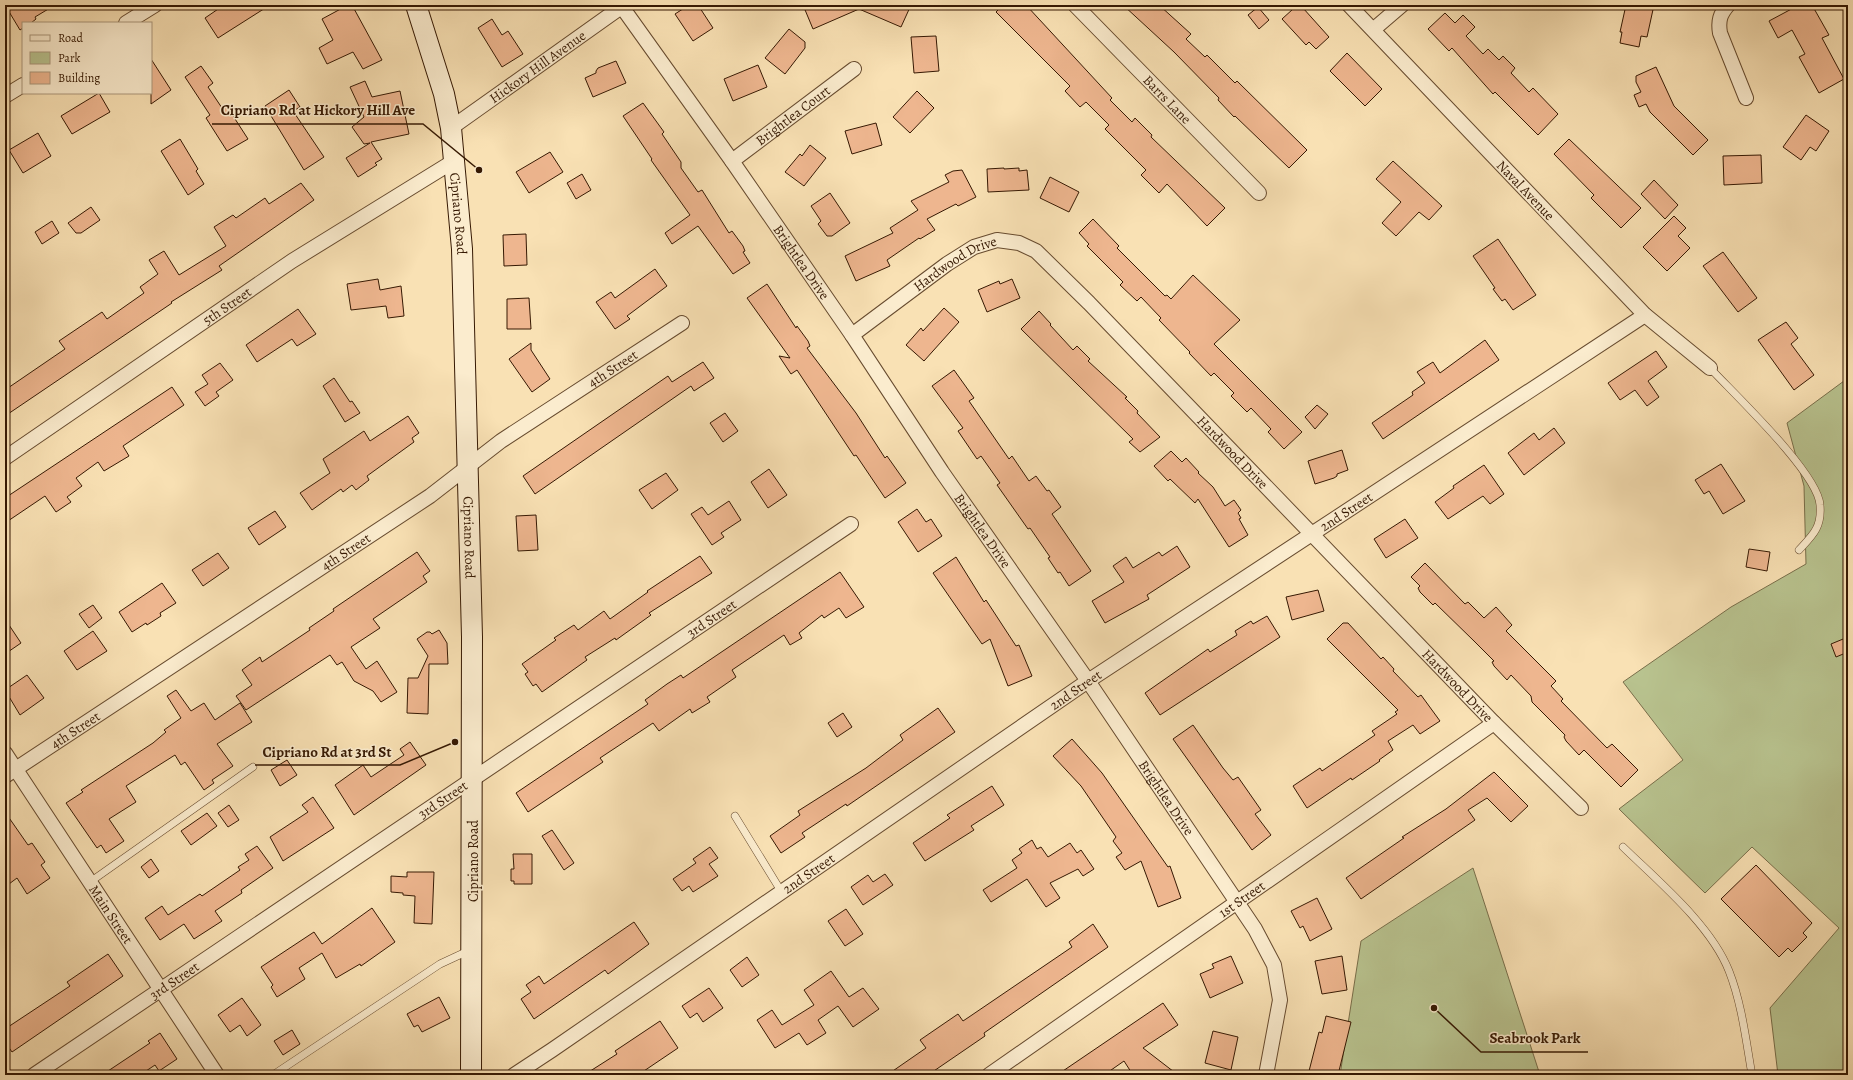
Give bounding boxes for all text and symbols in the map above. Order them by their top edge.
legend [22,22,152,94]
street label: Hickory Hill Avenue [486,26,590,108]
text: Road [58,30,84,46]
text: Park [58,50,81,66]
text: Building [58,70,100,86]
street label: Barrs Lane [1139,71,1195,128]
street label: Brightlea Court [752,81,834,150]
callout: Cipriano Rd at Hickory Hill Ave [212,97,423,124]
text: Cipriano Rd at Hickory Hill Ave [221,100,415,120]
street label: Naval Avenue [1492,156,1559,225]
street label: Cipriano Road [445,172,471,255]
street label: Brightlea Drive [769,221,834,304]
street label: Hardwood Drive [909,232,999,296]
street label: 5th Street [199,282,256,330]
street label: 4th Street [584,345,642,392]
street label: Hardwood Drive [1193,412,1272,493]
street label: 2nd Street [1316,487,1377,536]
street label: Brightlea Drive [950,490,1015,572]
street label: Cipriano Road [458,496,480,579]
street label: 4th Street [317,528,375,575]
street label: 3rd Street [683,595,740,642]
street label: Hardwood Drive [1418,645,1497,727]
street label: 2nd Street [1046,665,1106,715]
street label: 4th Street [47,707,104,753]
callout: Cipriano Rd at 3rd St [255,738,400,765]
text: Cipriano Rd at 3rd St [263,742,391,762]
street label: Brightlea Drive [1134,756,1198,839]
street label: 3rd Street [415,776,472,823]
street label: Cipriano Road [464,819,483,902]
street label: 2nd Street [779,849,839,898]
street label: 1st Street [1215,876,1269,922]
street label: Main Street [84,881,137,948]
street label: 3rd Street [146,957,203,1004]
callout: Seabrook Park [1481,1025,1588,1052]
text: Seabrook Park [1490,1028,1581,1048]

